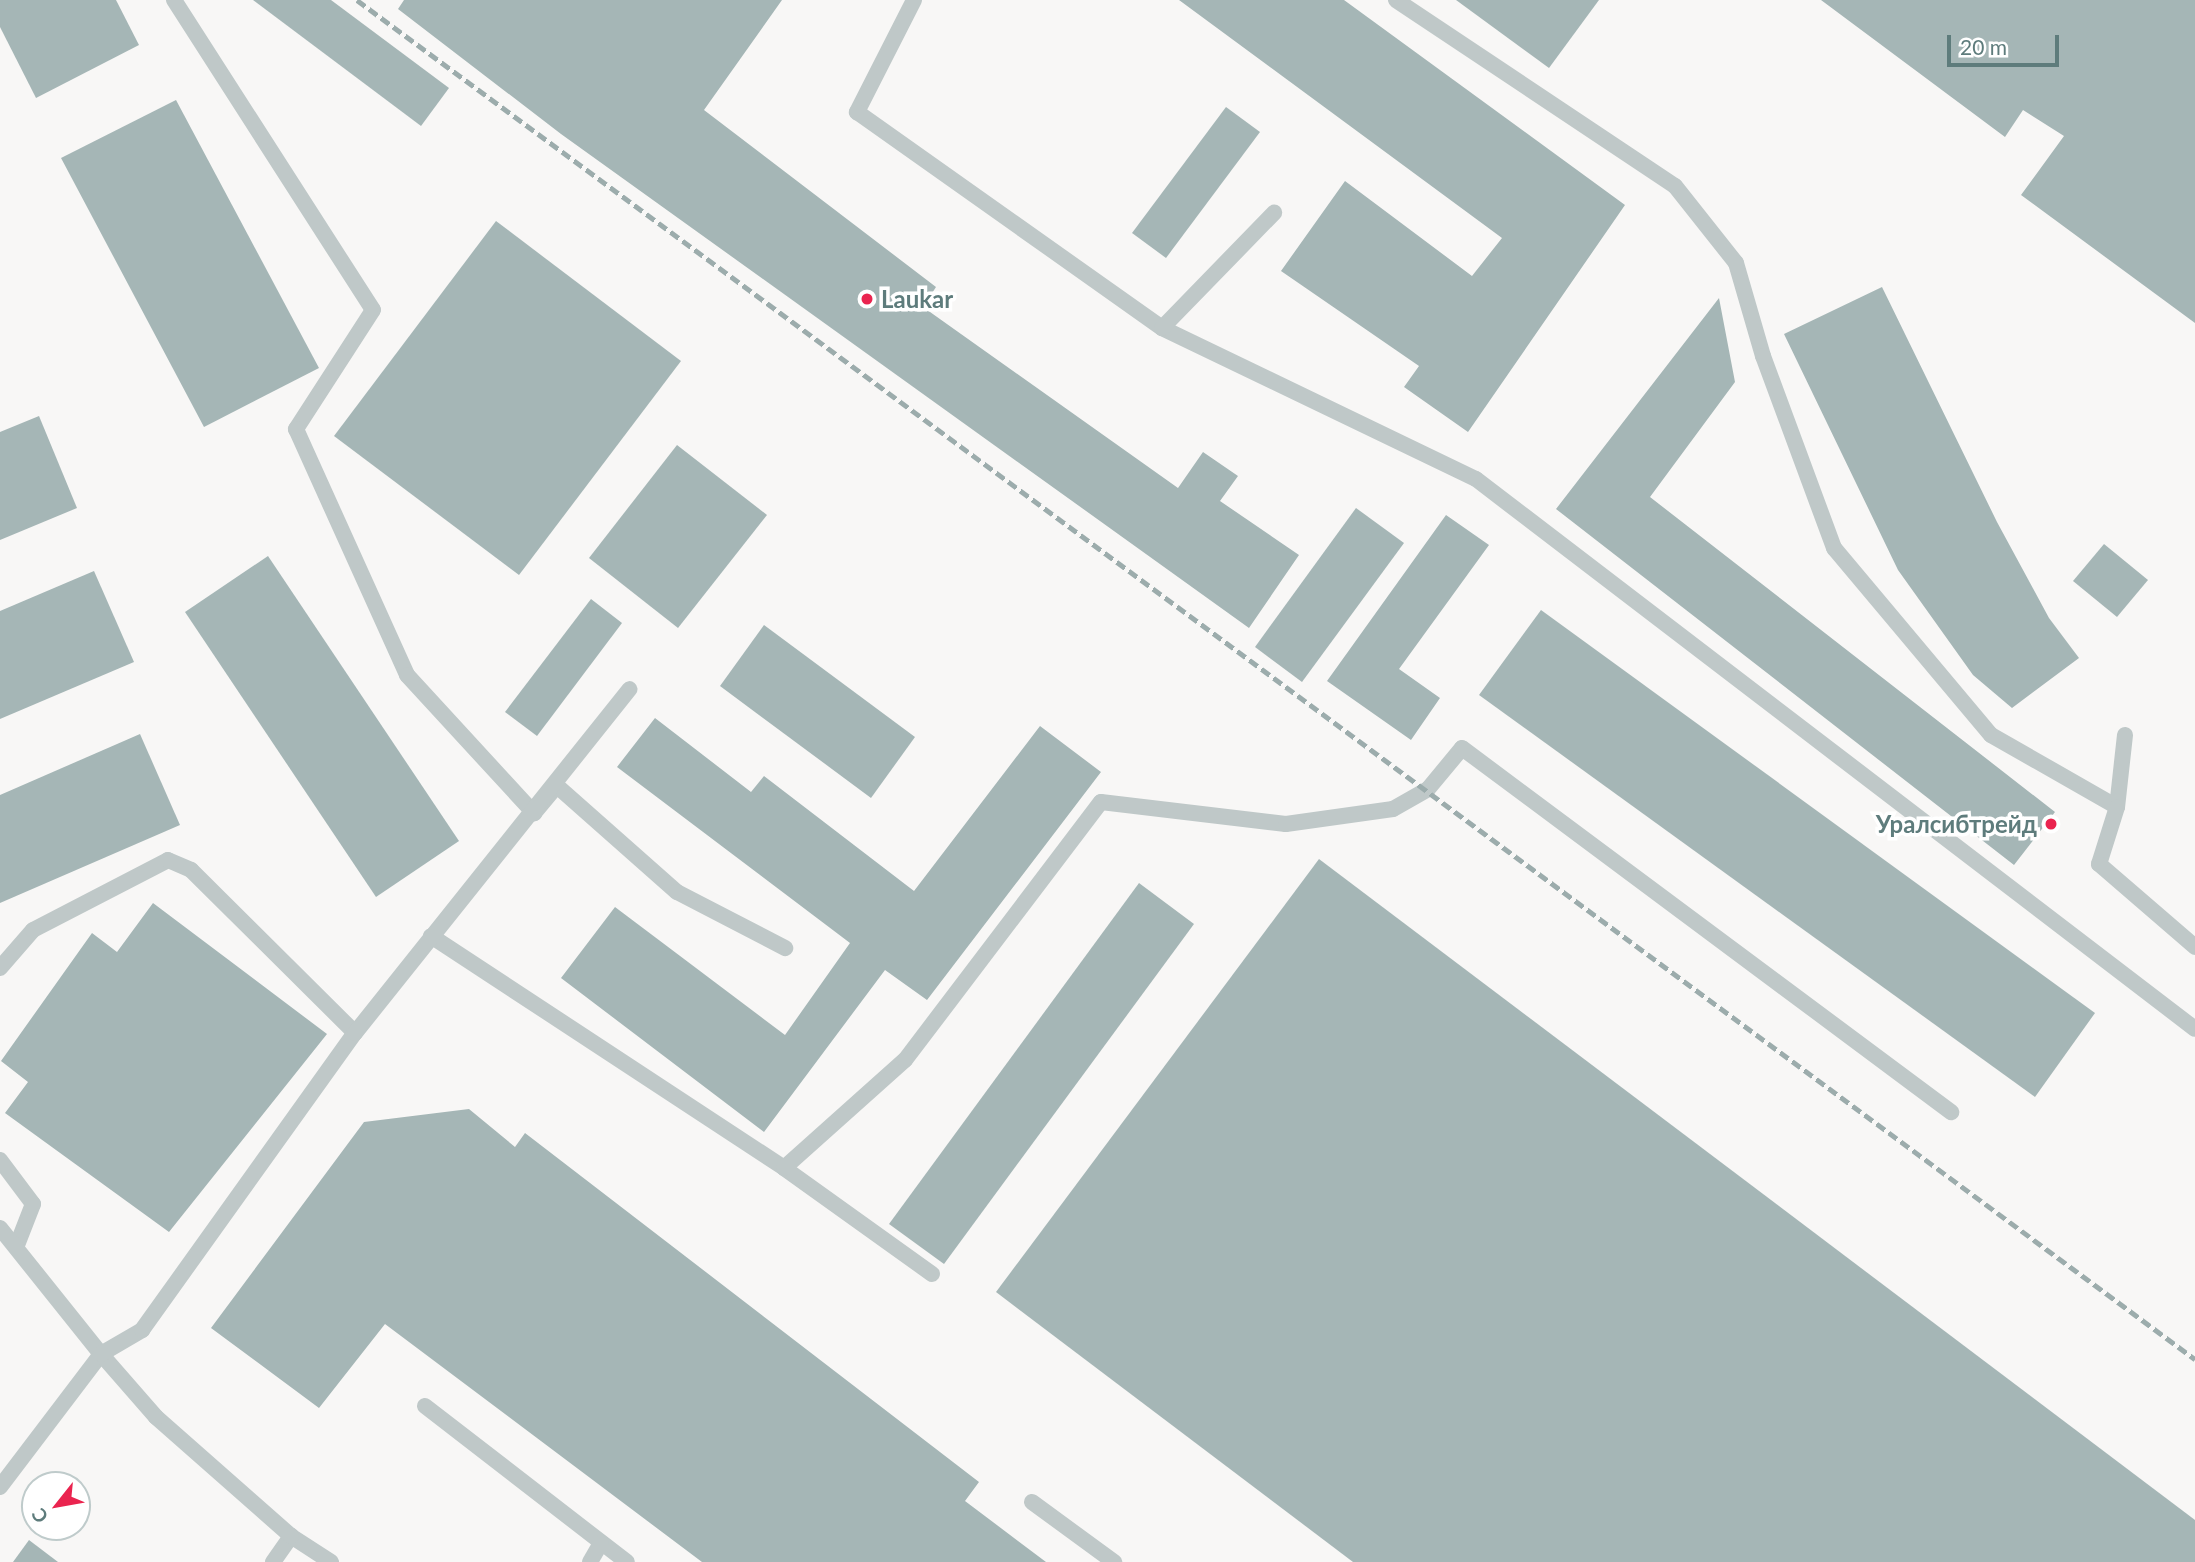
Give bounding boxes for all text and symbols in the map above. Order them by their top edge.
scale bar [1950,21,2062,65]
text: 20 m [1960,34,2007,59]
place label: Laukar [881,285,953,313]
marker: Laukar [859,291,875,307]
place label: Уралcибтрейд [1876,810,2037,838]
marker: Уралcибтрейд [2043,816,2059,832]
north arrow [21,1471,91,1541]
text: С [26,1505,52,1527]

